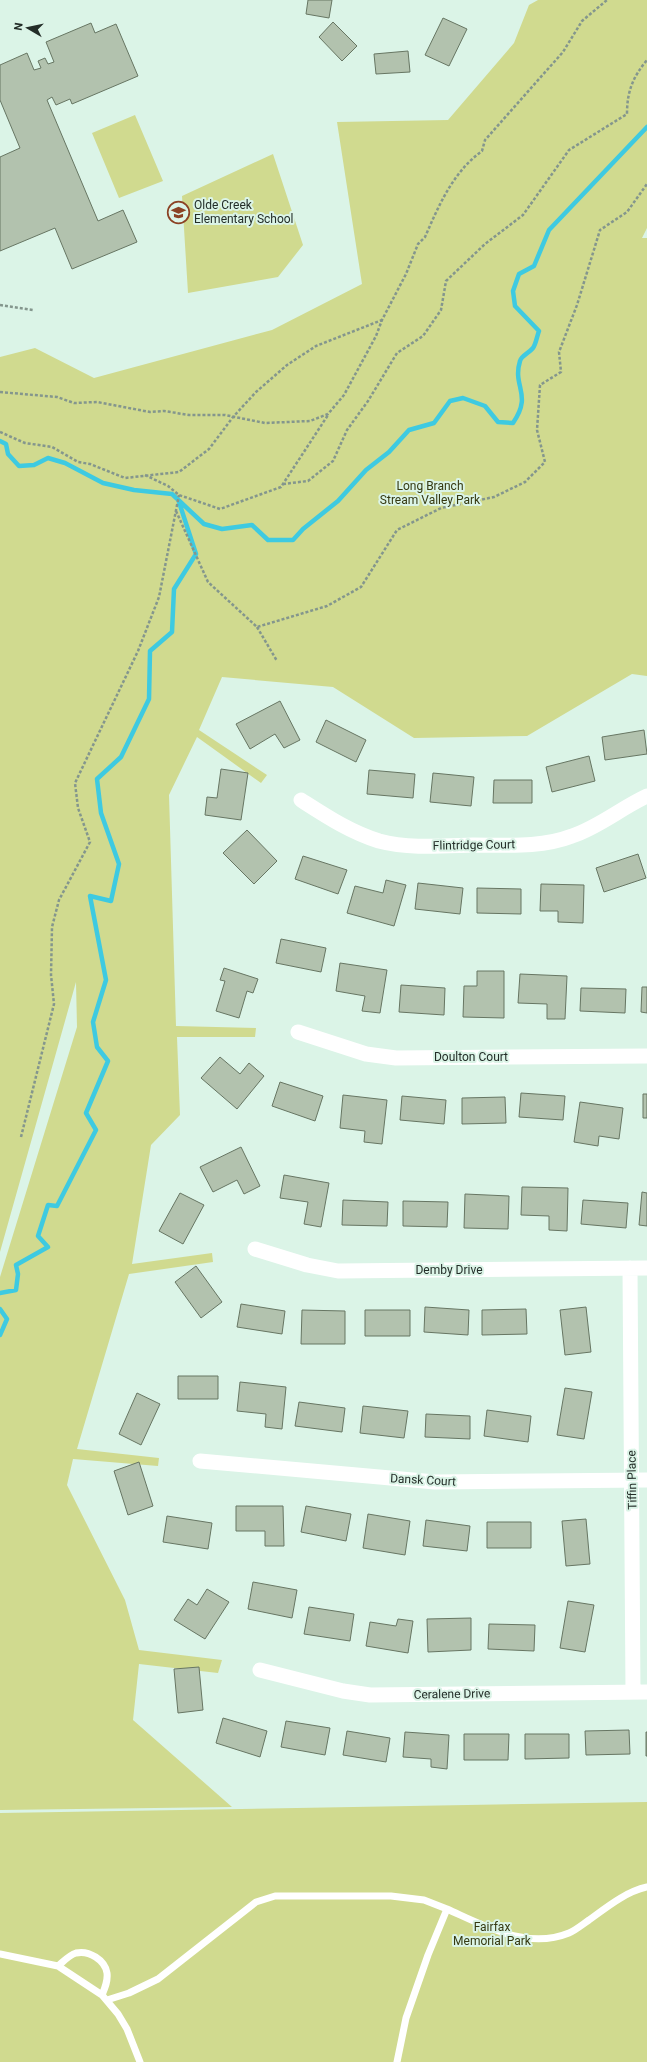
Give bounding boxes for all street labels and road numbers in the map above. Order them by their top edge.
street label: Flintridge Court [433,837,515,853]
street label: Doulton Court [434,1050,508,1064]
street label: Demby Drive [415,1263,483,1277]
street label: Tiffin Place [624,1450,640,1510]
street label: Dansk Court [390,1471,456,1489]
street label: Ceralene Drive [414,1686,490,1702]

